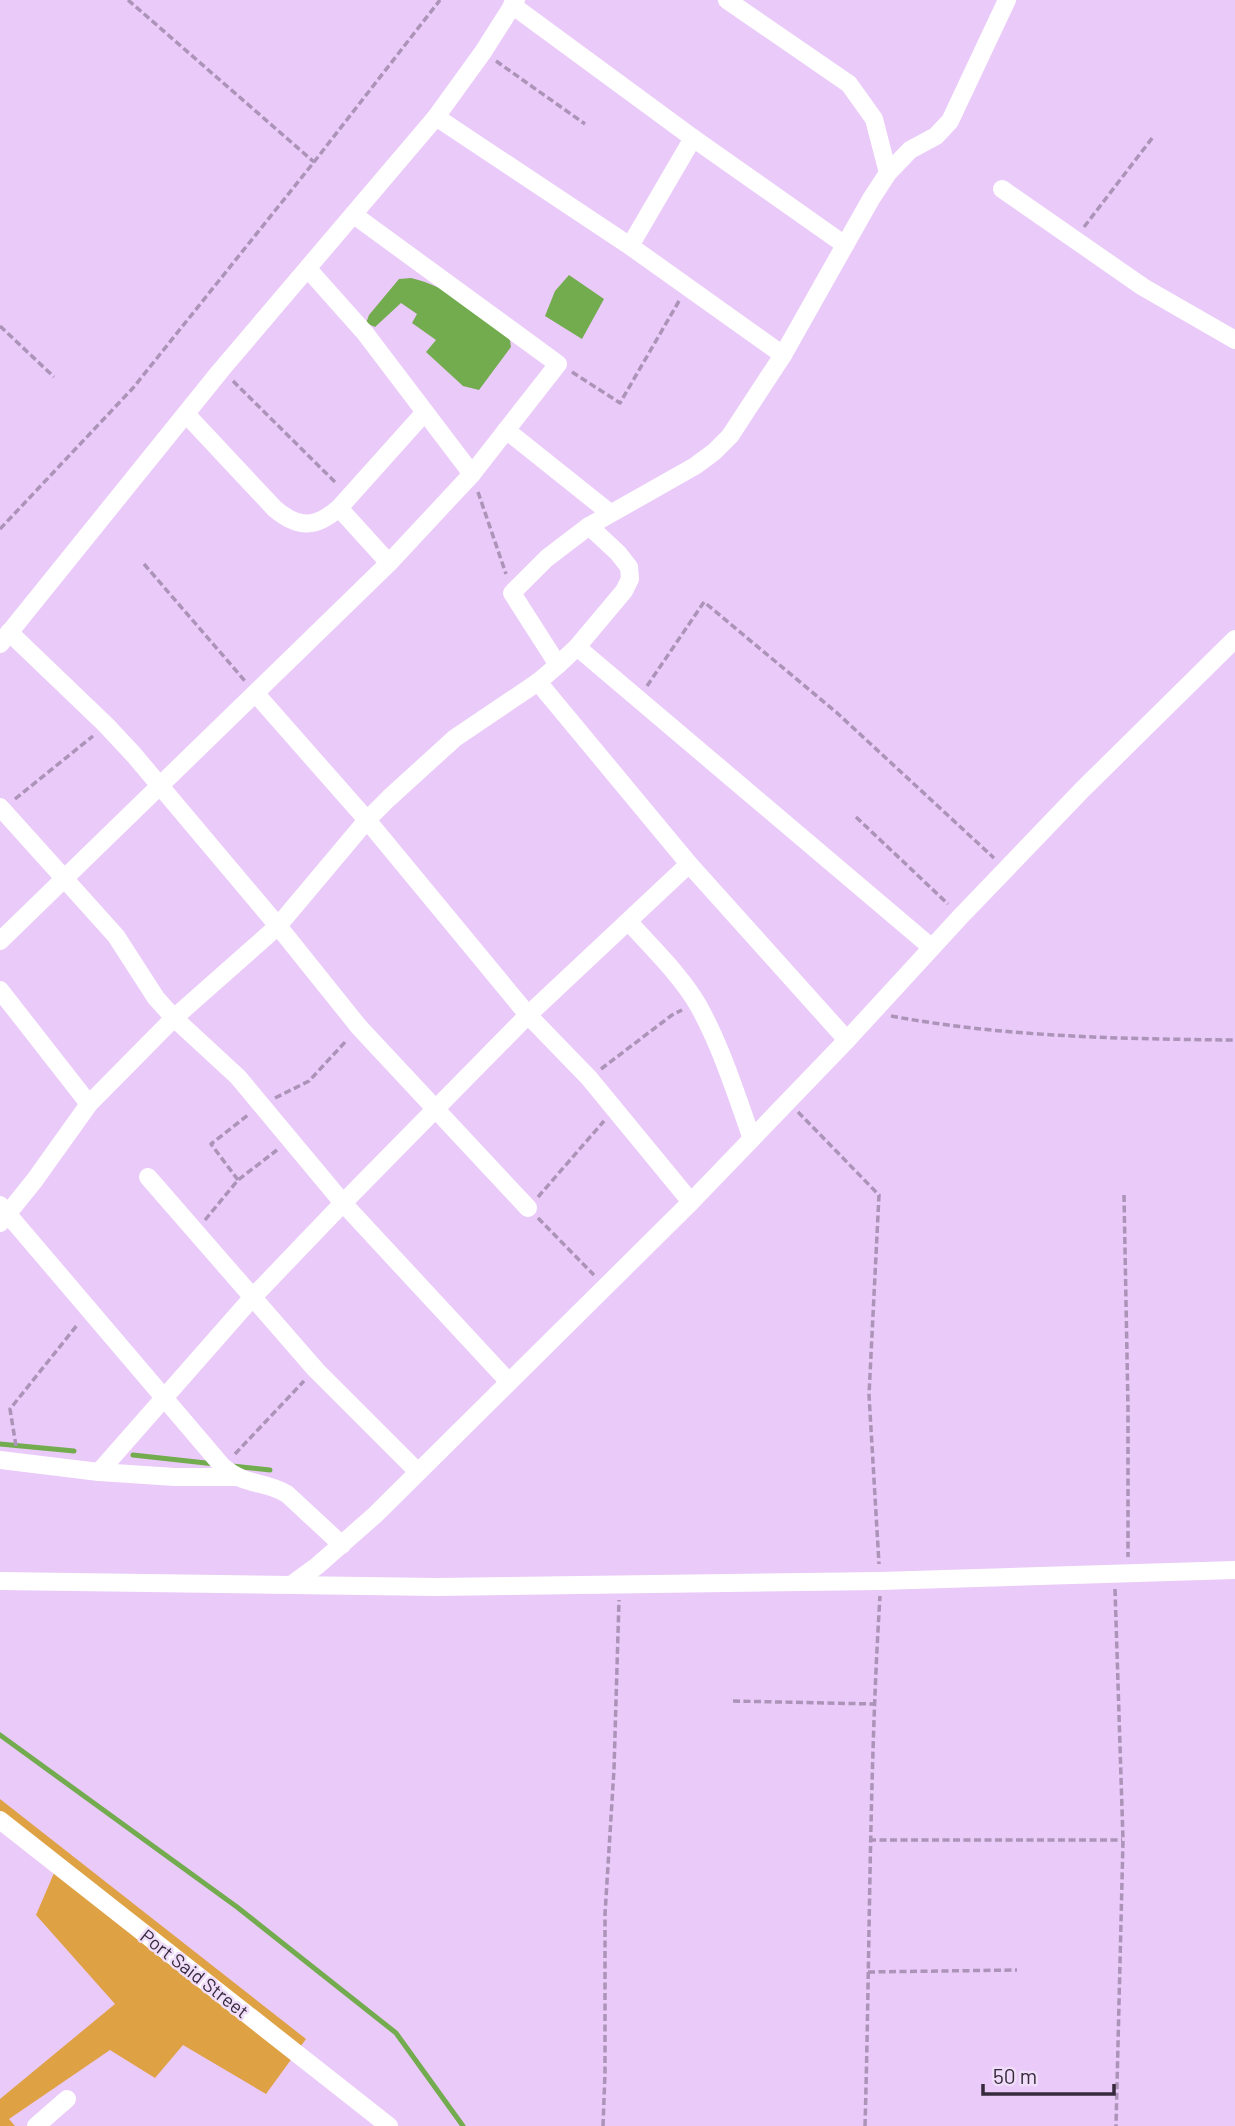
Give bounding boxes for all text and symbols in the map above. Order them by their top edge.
street label: Port Said Street [136,1924,254,2022]
scale bar [983,2052,1114,2096]
text: 50 m [993,2063,1037,2088]

